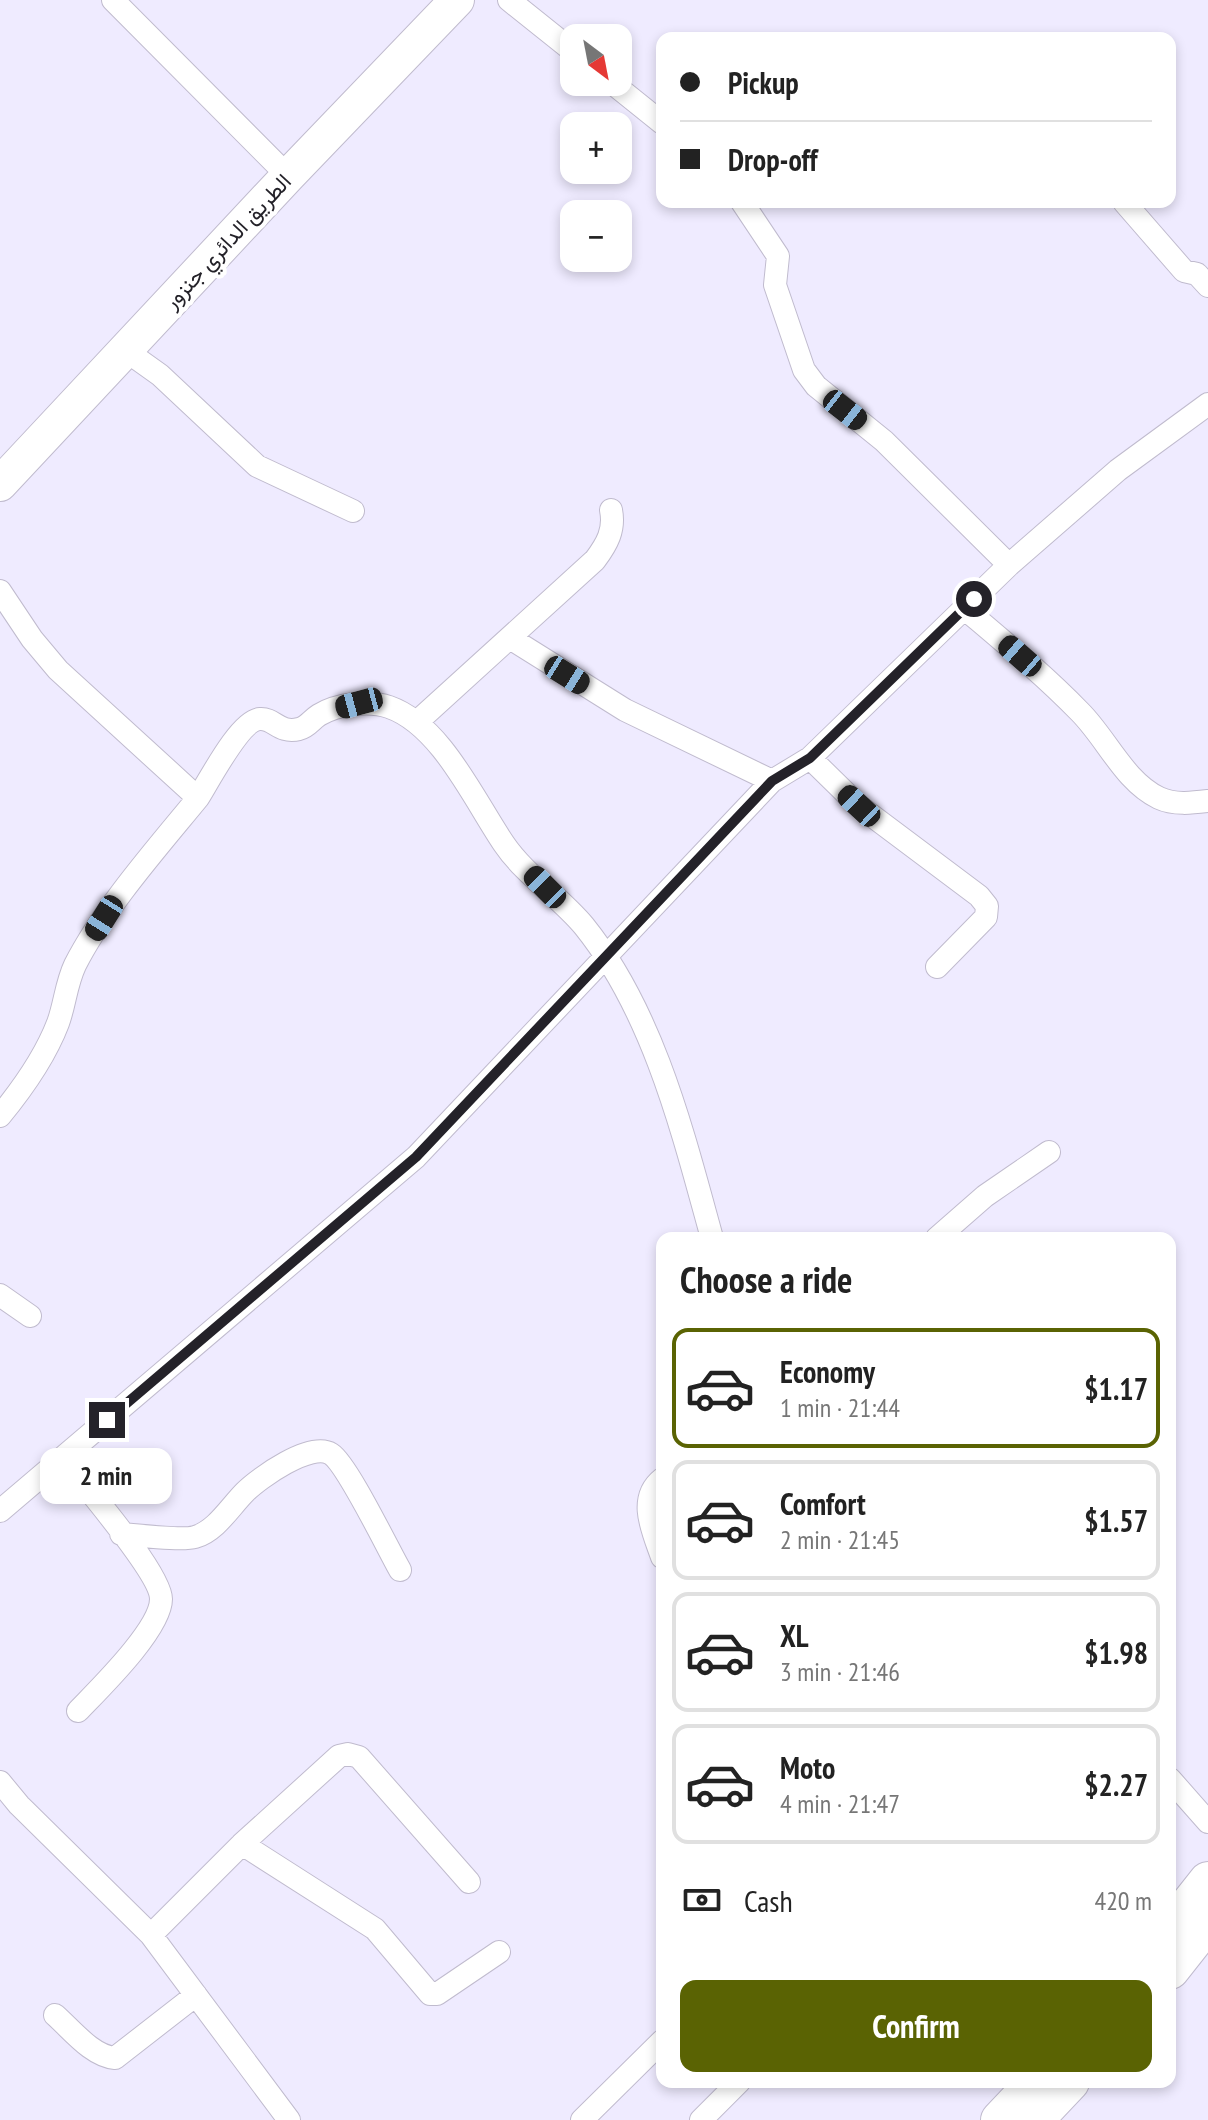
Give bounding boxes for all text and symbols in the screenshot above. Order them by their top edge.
north arrow [560,24,632,96]
map controls [560,24,632,272]
text: Pickup [728,63,799,102]
button: + [560,112,632,184]
text: Drop-off [728,140,818,179]
street label: الطريق الدائري جنزور [157,168,300,319]
button: − [560,200,632,272]
car [819,386,871,434]
route start [956,581,992,617]
car [994,631,1046,681]
car [540,652,594,698]
car [333,685,385,721]
car [833,781,885,831]
car [520,862,570,912]
car [81,891,127,945]
text: Choose a ride [680,1256,852,1303]
icon: car [684,1352,756,1424]
text: Economy [780,1352,875,1391]
text: $1.17 [1084,1369,1148,1408]
text: 1 min · 21:44 [780,1391,900,1424]
route end [89,1402,125,1438]
callout: 2 min [41,1448,173,1504]
text: 2 min [80,1459,132,1492]
icon: car [684,1484,756,1556]
text: Comfort [780,1484,866,1523]
text: $1.57 [1084,1501,1148,1540]
text: 2 min · 21:45 [780,1523,900,1556]
icon: car [684,1616,756,1688]
text: XL [780,1616,809,1655]
text: $1.98 [1084,1633,1148,1672]
text: 3 min · 21:46 [780,1655,900,1688]
icon: car [684,1748,756,1820]
text: Moto [780,1748,835,1787]
text: $2.27 [1084,1765,1148,1804]
text: 4 min · 21:47 [780,1787,900,1820]
icon: cash [680,1878,724,1922]
text: Cash [744,1881,793,1920]
text: 420 m [1094,1884,1152,1917]
button: Confirm [680,1980,1152,2072]

